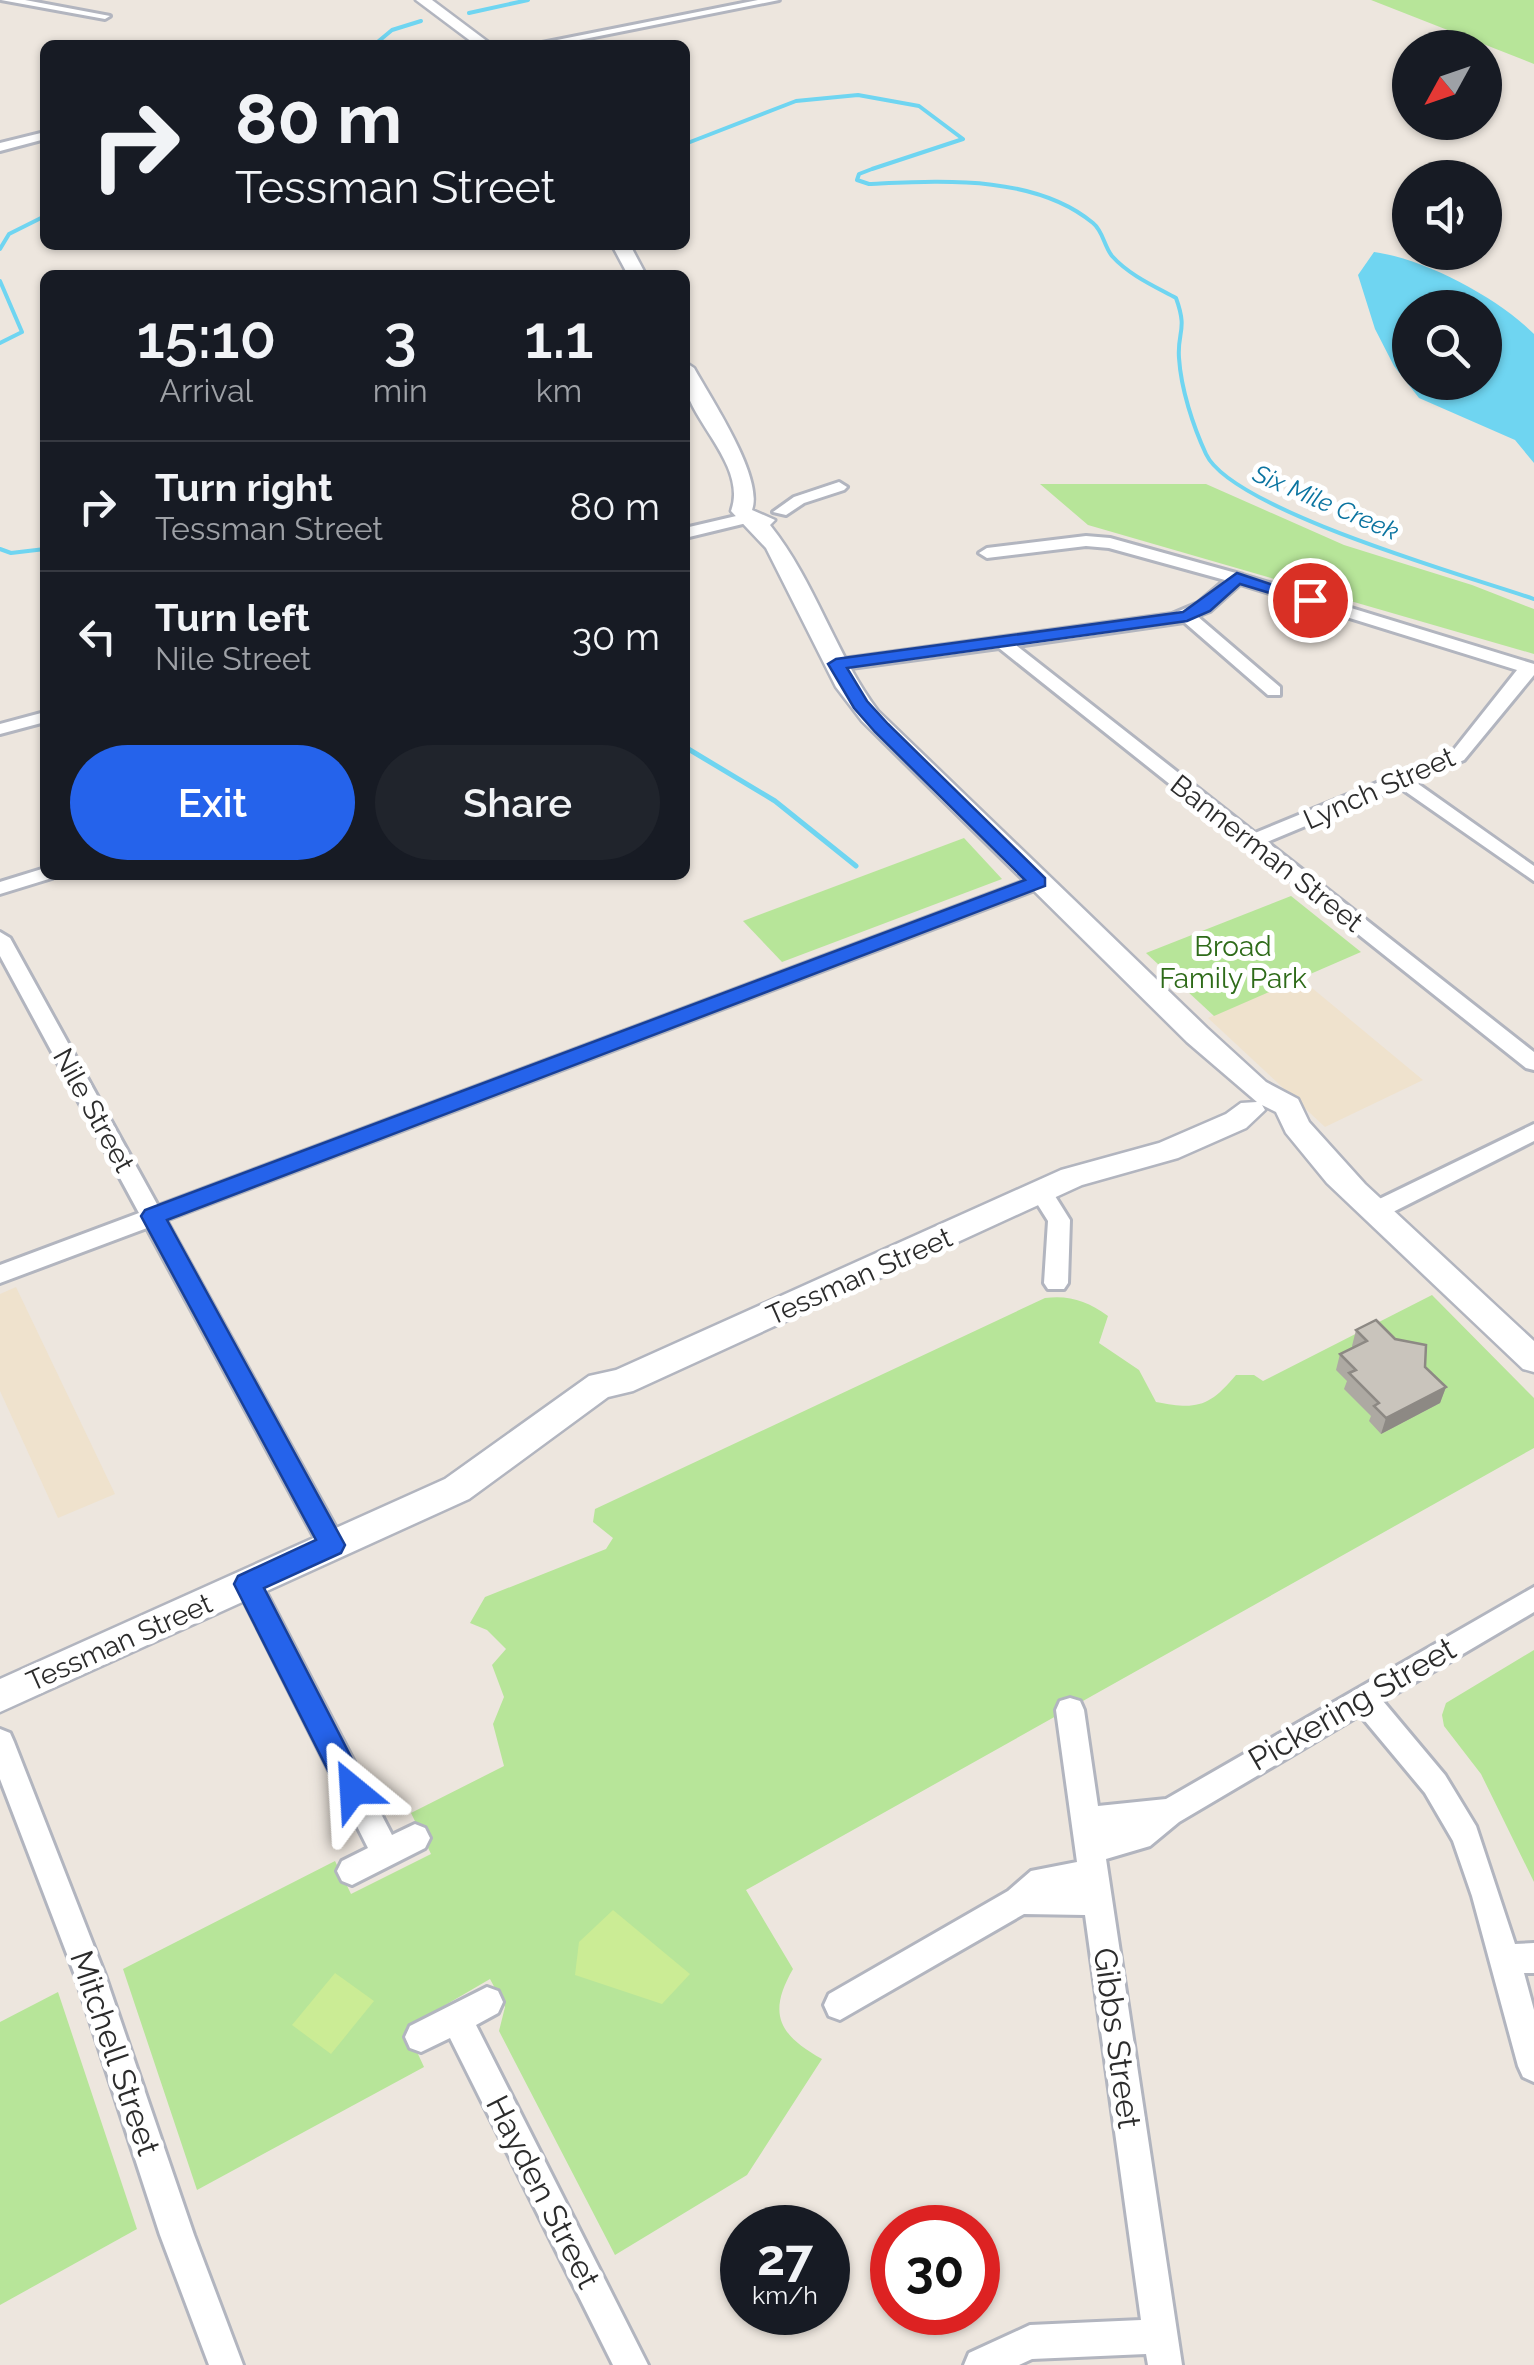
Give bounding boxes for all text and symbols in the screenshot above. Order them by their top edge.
north arrow [1392,30,1502,140]
map controls [1392,30,1502,400]
text: 80 m [235,77,402,159]
icon: right [70,80,200,210]
button: sound [1392,160,1502,270]
text: Tessman Street [235,161,556,214]
button: search [1392,290,1502,400]
text: 15:10 [136,302,276,372]
text: 3 [384,302,417,372]
text: 1.1 [524,302,594,372]
text: Arrival [159,372,253,409]
text: min [373,372,428,409]
text: km [536,372,582,409]
water label: Six Mile Creek [1248,457,1403,546]
text: Turn right [155,465,332,510]
icon: right [70,479,125,534]
text: 80 m [570,484,660,529]
text: Tessman Street [155,510,383,547]
pin [1268,558,1353,643]
icon: arrive [1283,573,1338,628]
text: Turn left [155,595,310,640]
icon: left [70,609,125,664]
text: 30 m [572,614,660,659]
text: Nile Street [155,640,311,677]
street label: Lynch Street [1298,740,1460,836]
button: Exit [70,745,355,860]
button: Share [375,745,660,860]
street label: Bannerman Street [1164,768,1370,939]
park label: Broad Family Park [1159,930,1307,995]
street label: Nile Street [46,1043,141,1178]
street label: Tessman Street [761,1221,958,1332]
street label: Tessman Street [21,1587,218,1698]
street label: Pickering Street [1242,1629,1462,1778]
position arrow [301,1738,405,1842]
street label: Gibbs Street [1087,1945,1148,2131]
street label: Mitchell Street [63,1946,168,2160]
street label: Hayden Street [479,2089,608,2295]
speed limit sign: 30 [870,2205,1000,2335]
text: 27 [757,2228,813,2287]
text: km/h [752,2280,818,2310]

